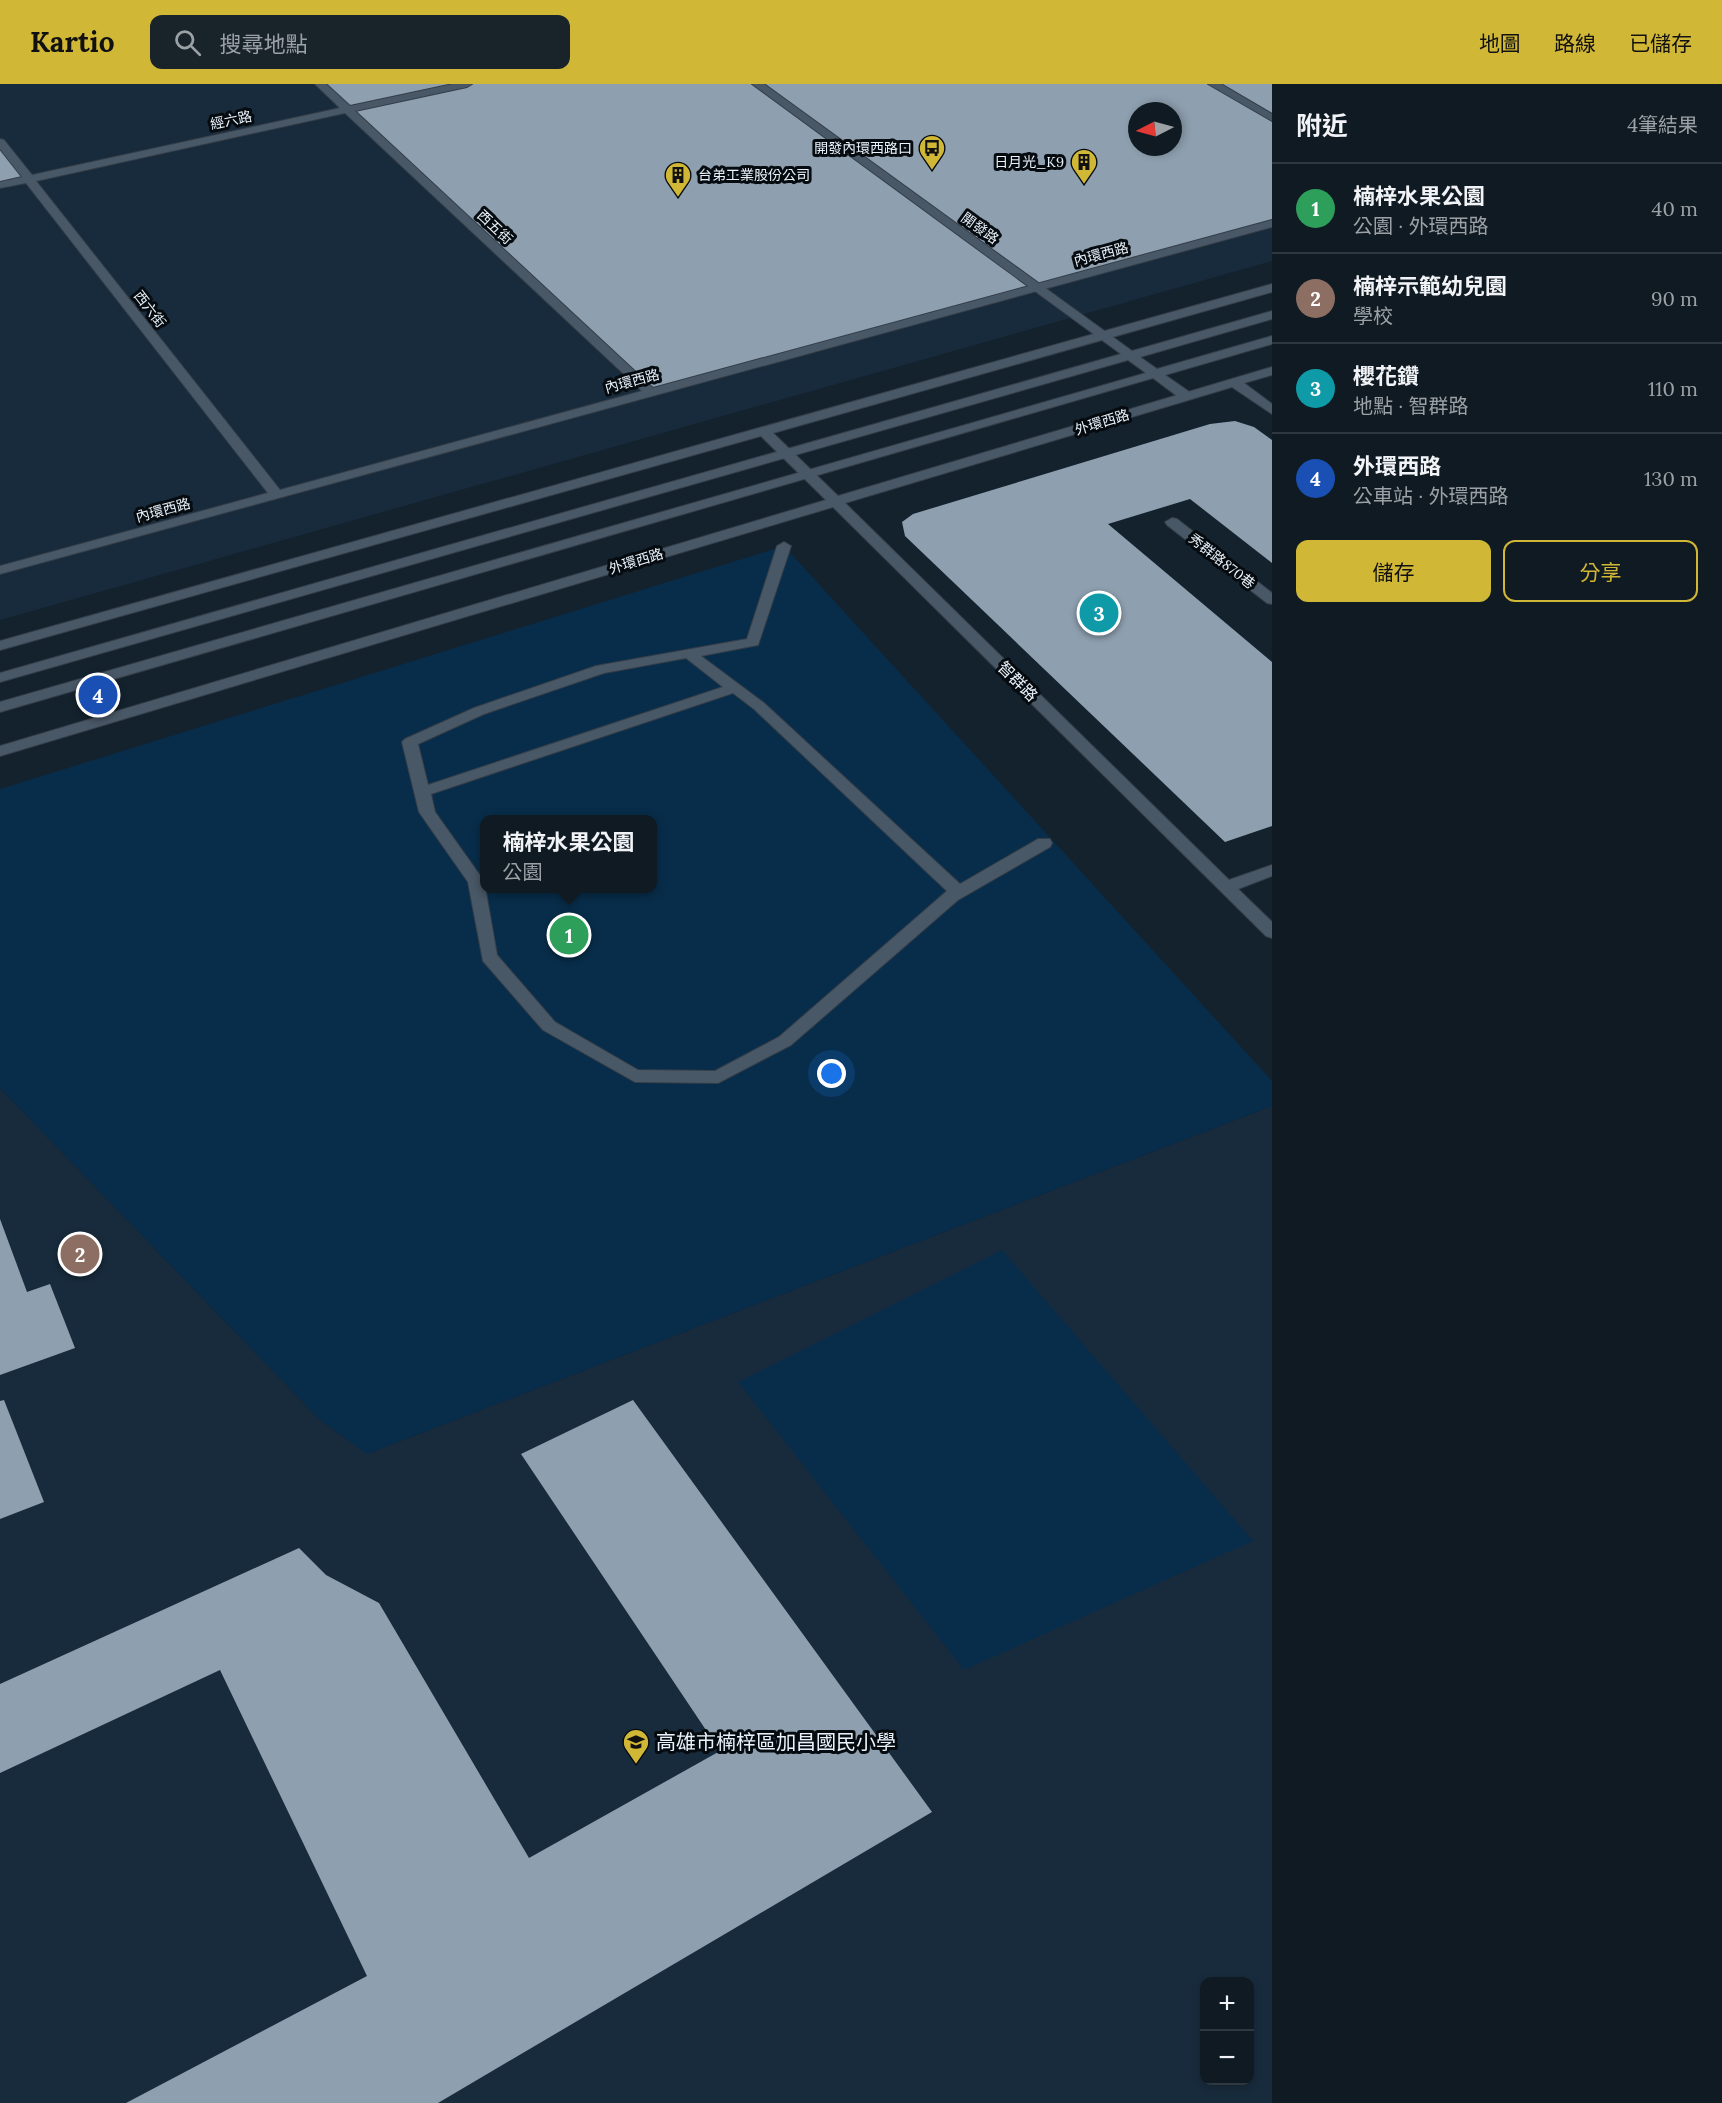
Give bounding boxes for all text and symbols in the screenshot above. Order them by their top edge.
search box [150,15,570,69]
text: Kartio [30,24,114,60]
icon: search [171,26,204,59]
text: 搜尋地點 [219,30,308,58]
text: 地圖 [1479,30,1521,57]
text: 路線 [1554,30,1596,57]
text: 已儲存 [1629,30,1692,57]
north arrow [1128,102,1182,156]
street label: 經六路 [209,107,253,133]
text: 附近 [1296,109,1348,142]
text: 4筆結果 [1627,112,1698,137]
bus stop icon: 開發內環西路口 [917,133,947,171]
place label: 開發內環西路口 [814,139,912,157]
building icon: 日月光_K9 [1069,147,1099,185]
place label: 日月光_K9 [994,153,1064,171]
building icon: 台弟工業股份公司 [663,160,693,198]
place label: 台弟工業股份公司 [698,166,810,184]
text: 楠梓水果公園 [1353,182,1485,210]
text: 1 [1311,196,1320,221]
text: 40 m [1652,196,1698,221]
street label: 西五街 [474,206,516,248]
street label: 開發路 [958,208,1002,248]
text: 公園 · 外環西路 [1353,213,1489,238]
street label: 內環西路 [1072,238,1130,270]
text: 楠梓示範幼兒園 [1353,272,1507,300]
text: 2 [1310,286,1321,311]
text: 90 m [1651,286,1698,311]
street label: 西六街 [130,287,170,331]
text: 學校 [1353,303,1393,328]
text: 櫻花鑽 [1353,362,1419,390]
street label: 內環西路 [603,365,661,397]
text: 3 [1310,376,1321,401]
text: 110 m [1648,376,1698,401]
text: 地點 · 智群路 [1353,393,1469,418]
street label: 外環西路 [1073,405,1131,439]
text: 外環西路 [1353,452,1441,480]
text: 4 [1310,466,1321,491]
text: 130 m [1644,466,1698,491]
text: 公車站 · 外環西路 [1353,483,1509,508]
street label: 內環西路 [134,494,192,526]
street label: 秀群路870巷 [1185,530,1259,592]
button: 儲存 [1296,540,1491,602]
button: 分享 [1503,540,1698,602]
street label: 外環西路 [607,544,665,578]
pin: 3 [1080,590,1118,636]
street label: 智群路 [994,657,1042,705]
pin: 4 [78,672,118,718]
popup [480,815,657,893]
text: 楠梓水果公園 [502,828,635,856]
text: 公園 [502,859,542,884]
pin: 1 [550,912,588,958]
your location [817,1059,846,1088]
pin: 2 [60,1232,100,1276]
school or university icon: 高雄市楠梓區加昌國民小學 [621,1727,651,1765]
place label: 高雄市楠梓區加昌國民小學 [656,1729,896,1754]
map controls [1200,1977,1254,2085]
button: + [1200,1977,1254,2031]
button: − [1200,2031,1254,2085]

